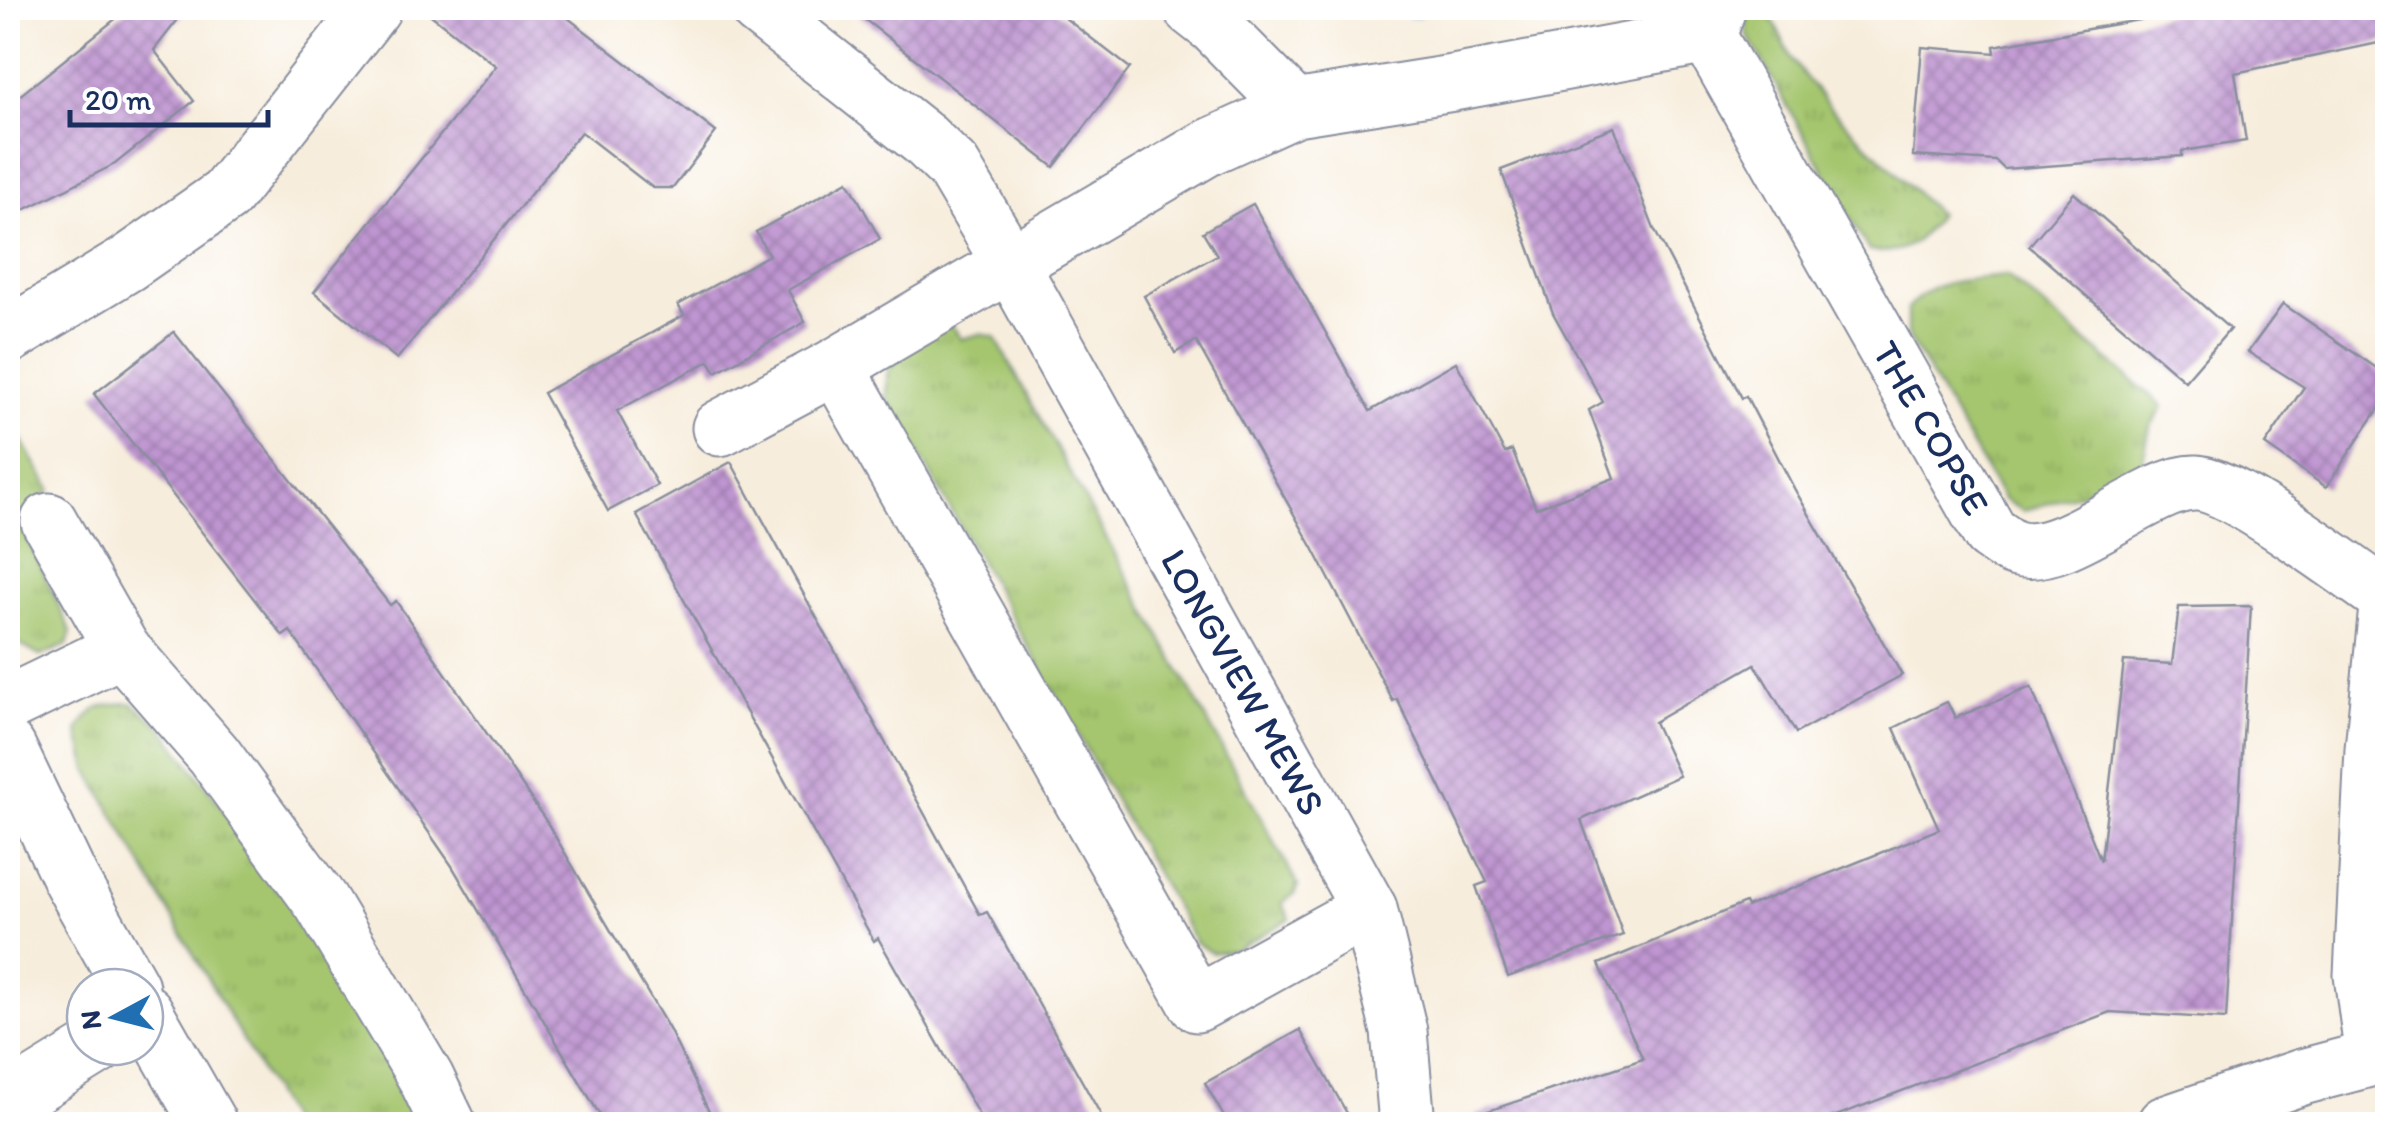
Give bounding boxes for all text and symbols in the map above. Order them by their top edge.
scale bar [70,65,268,127]
text: 20 m [85,81,151,118]
street label: THE COPSE [1863,333,1999,523]
street label: LONGVIEW MEWS [1151,541,1335,823]
north arrow [65,967,165,1067]
text: N [72,1009,108,1032]

